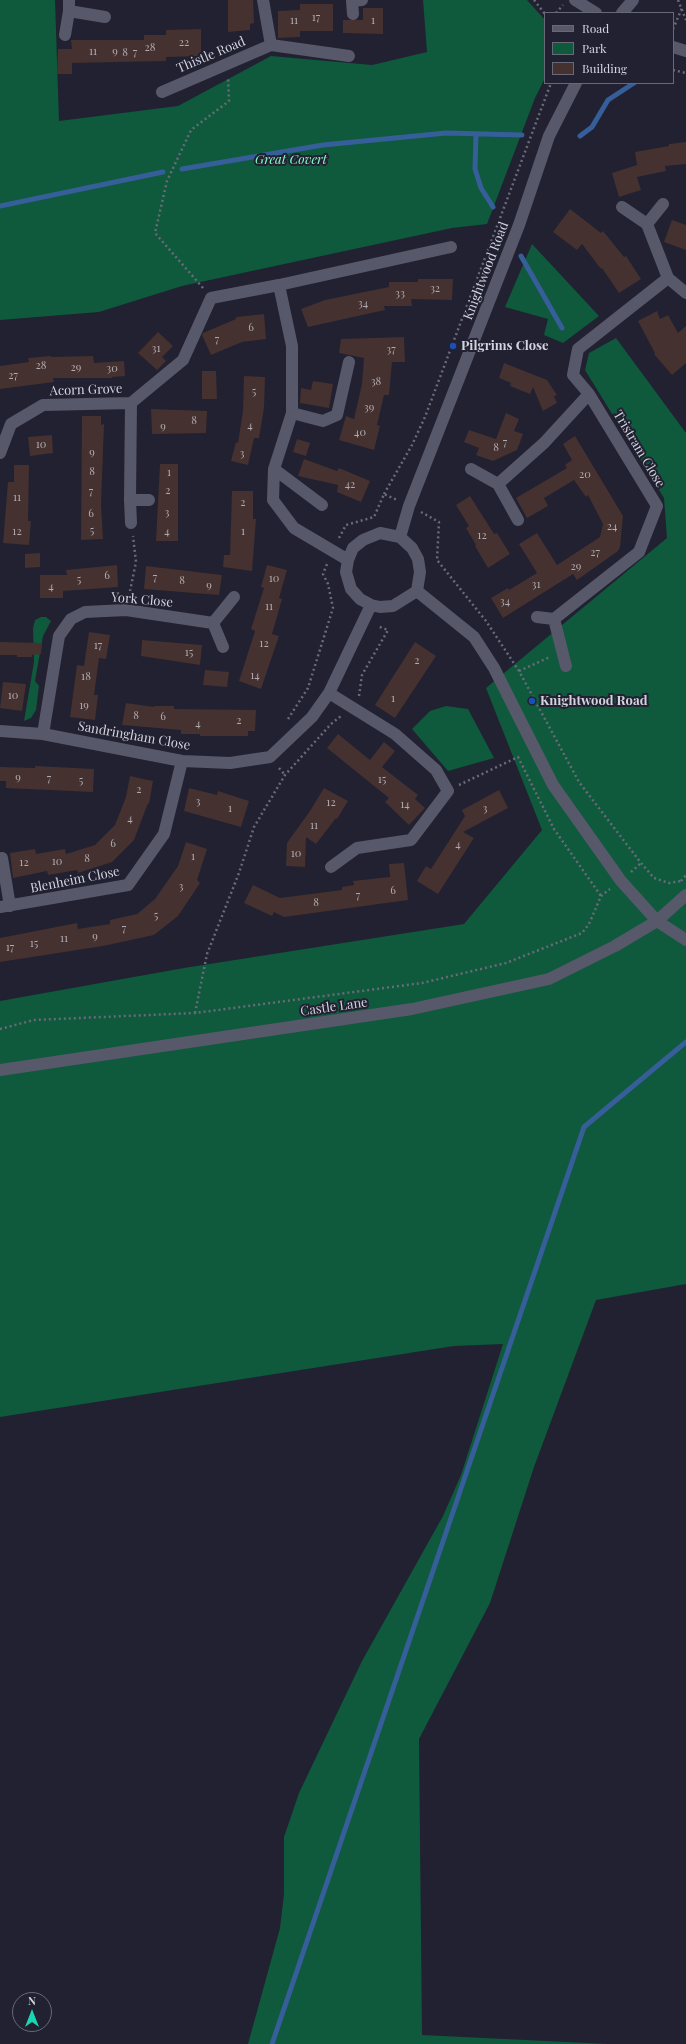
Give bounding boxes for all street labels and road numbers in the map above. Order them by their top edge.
street label: Thistle Road [174,34,248,76]
street label: Knightwood Road [460,220,512,322]
street label: Acorn Grove [49,381,123,399]
street label: Tristram Close [610,408,668,490]
street label: York Close [110,590,174,610]
street label: Sandringham Close [77,718,191,754]
street label: Blenheim Close [29,864,121,896]
street label: Castle Lane [299,995,369,1019]

